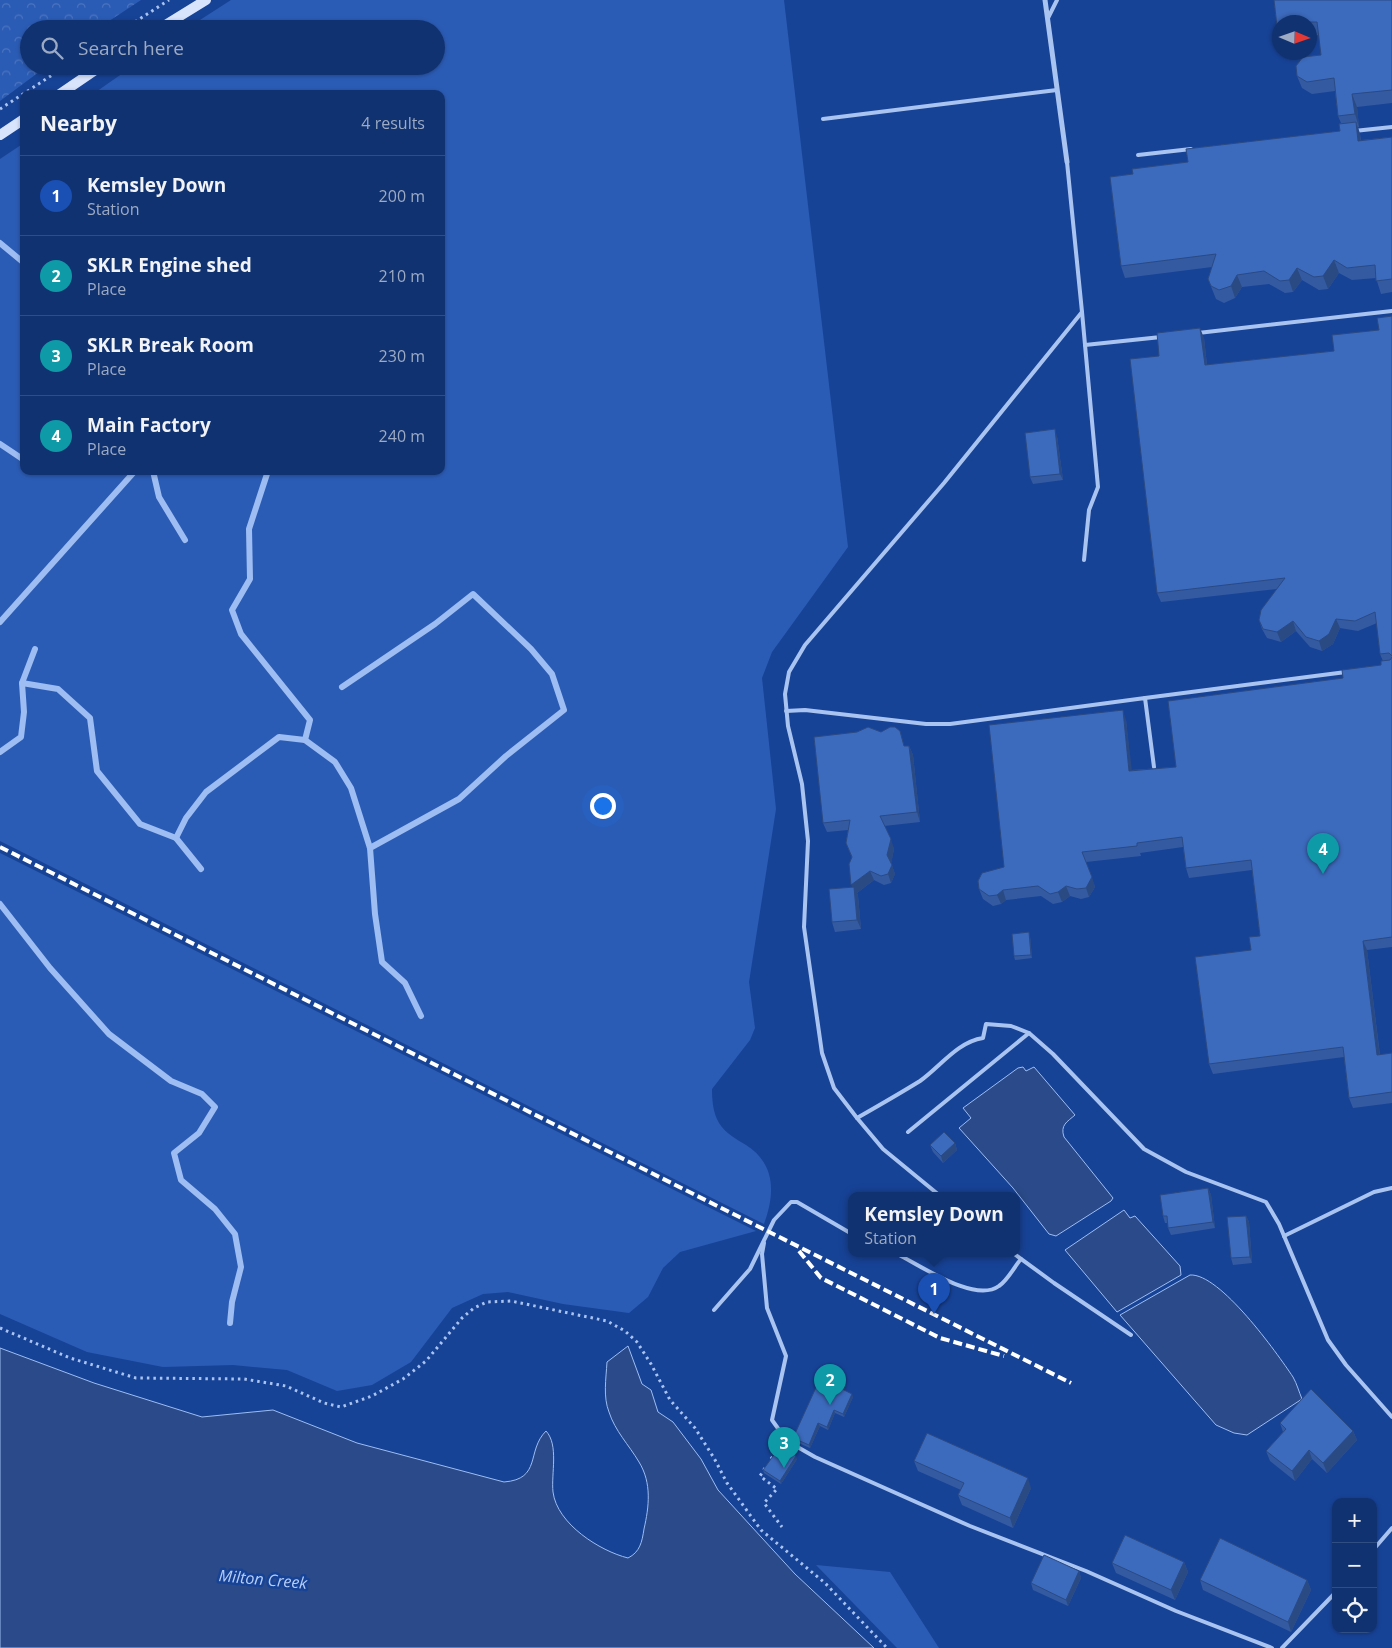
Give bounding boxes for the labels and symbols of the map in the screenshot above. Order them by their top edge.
north arrow [1272,15,1317,60]
your location [590,793,616,819]
pin: 4 [1307,833,1339,874]
pin: 1 [918,1273,950,1314]
pin: 2 [814,1364,846,1405]
pin: 3 [768,1427,800,1468]
water label: Milton Creek [218,1564,309,1594]

